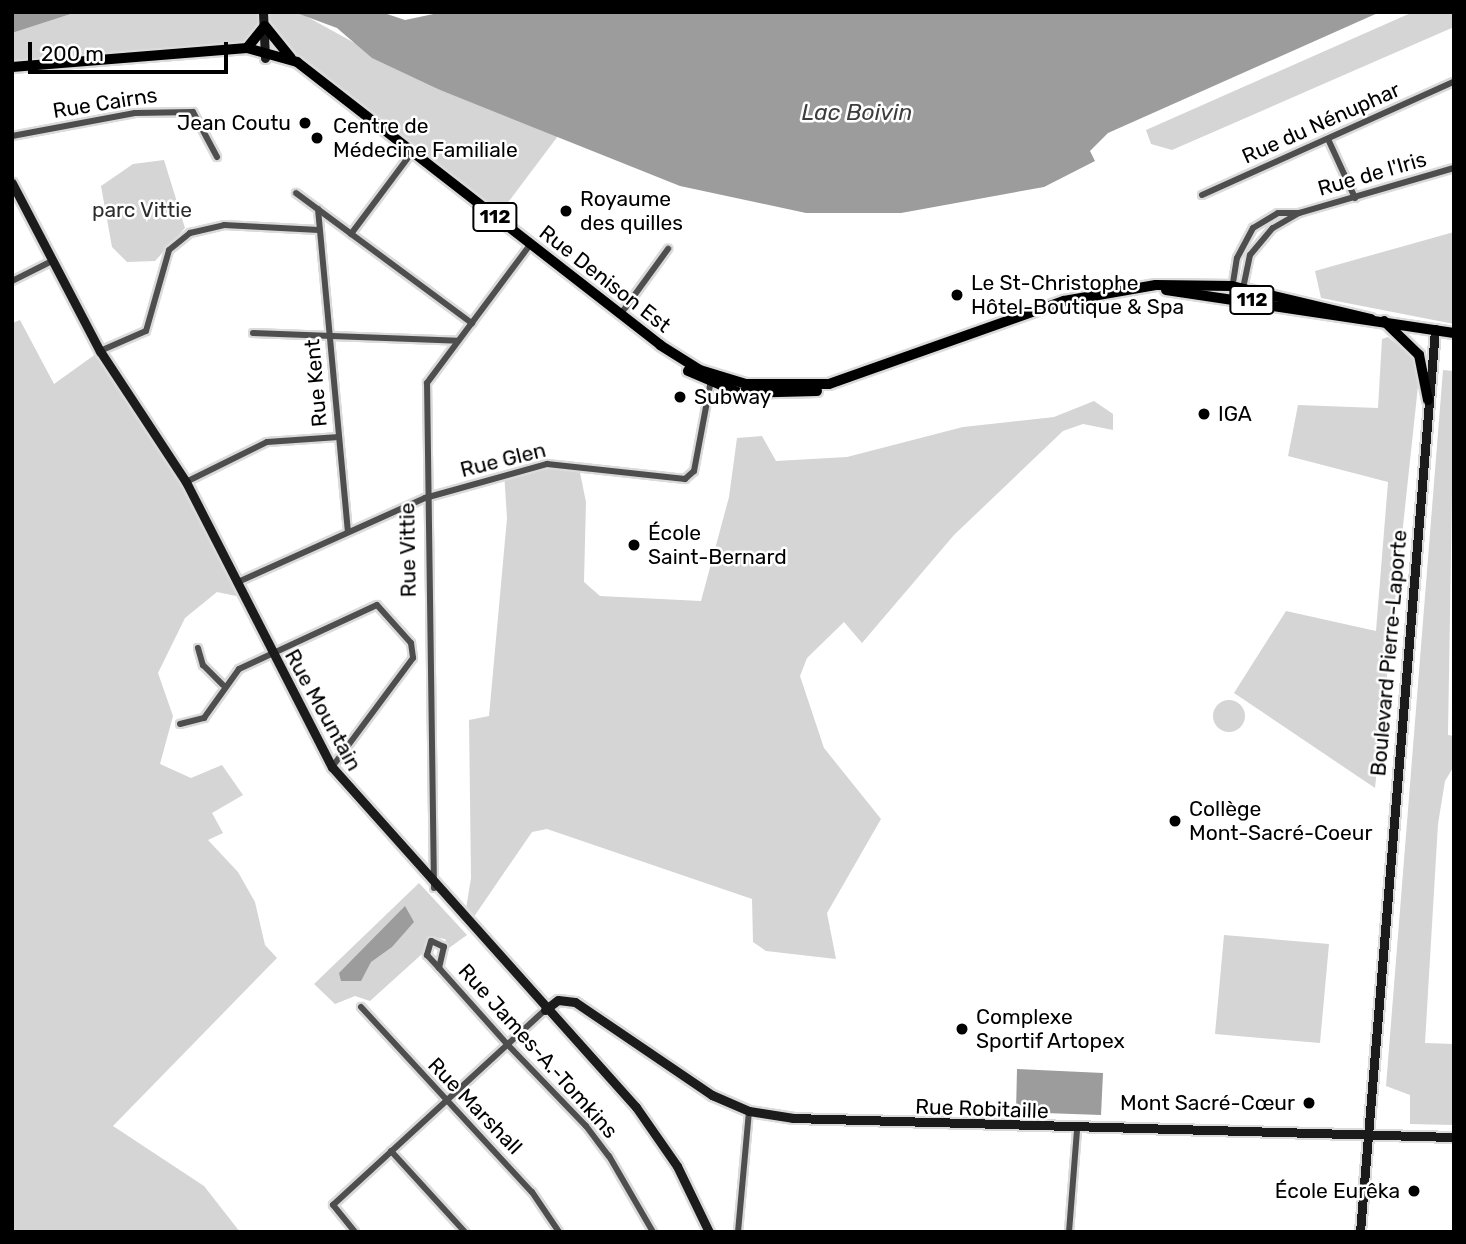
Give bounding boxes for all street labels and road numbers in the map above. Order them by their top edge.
street label: Rue du Nénuphar [1238,77,1404,169]
street label: Rue Cairns [51,82,159,124]
street label: Rue de l'Iris [1315,146,1429,202]
road number: 112 [472,202,518,232]
street label: Rue Denison Est [534,220,676,338]
road number: 112 [1229,284,1275,316]
street label: Rue Kent [300,338,332,428]
street label: Rue Glen [458,437,548,483]
street label: Rue Vittie [395,502,421,598]
street label: Boulevard Pierre-Laporte [1366,529,1412,777]
street label: Rue Mountain [279,645,367,775]
street label: Rue James-A.-Tomkins [453,959,623,1143]
street label: Rue Marshall [423,1052,527,1160]
street label: Rue Robitaille [915,1094,1049,1124]

